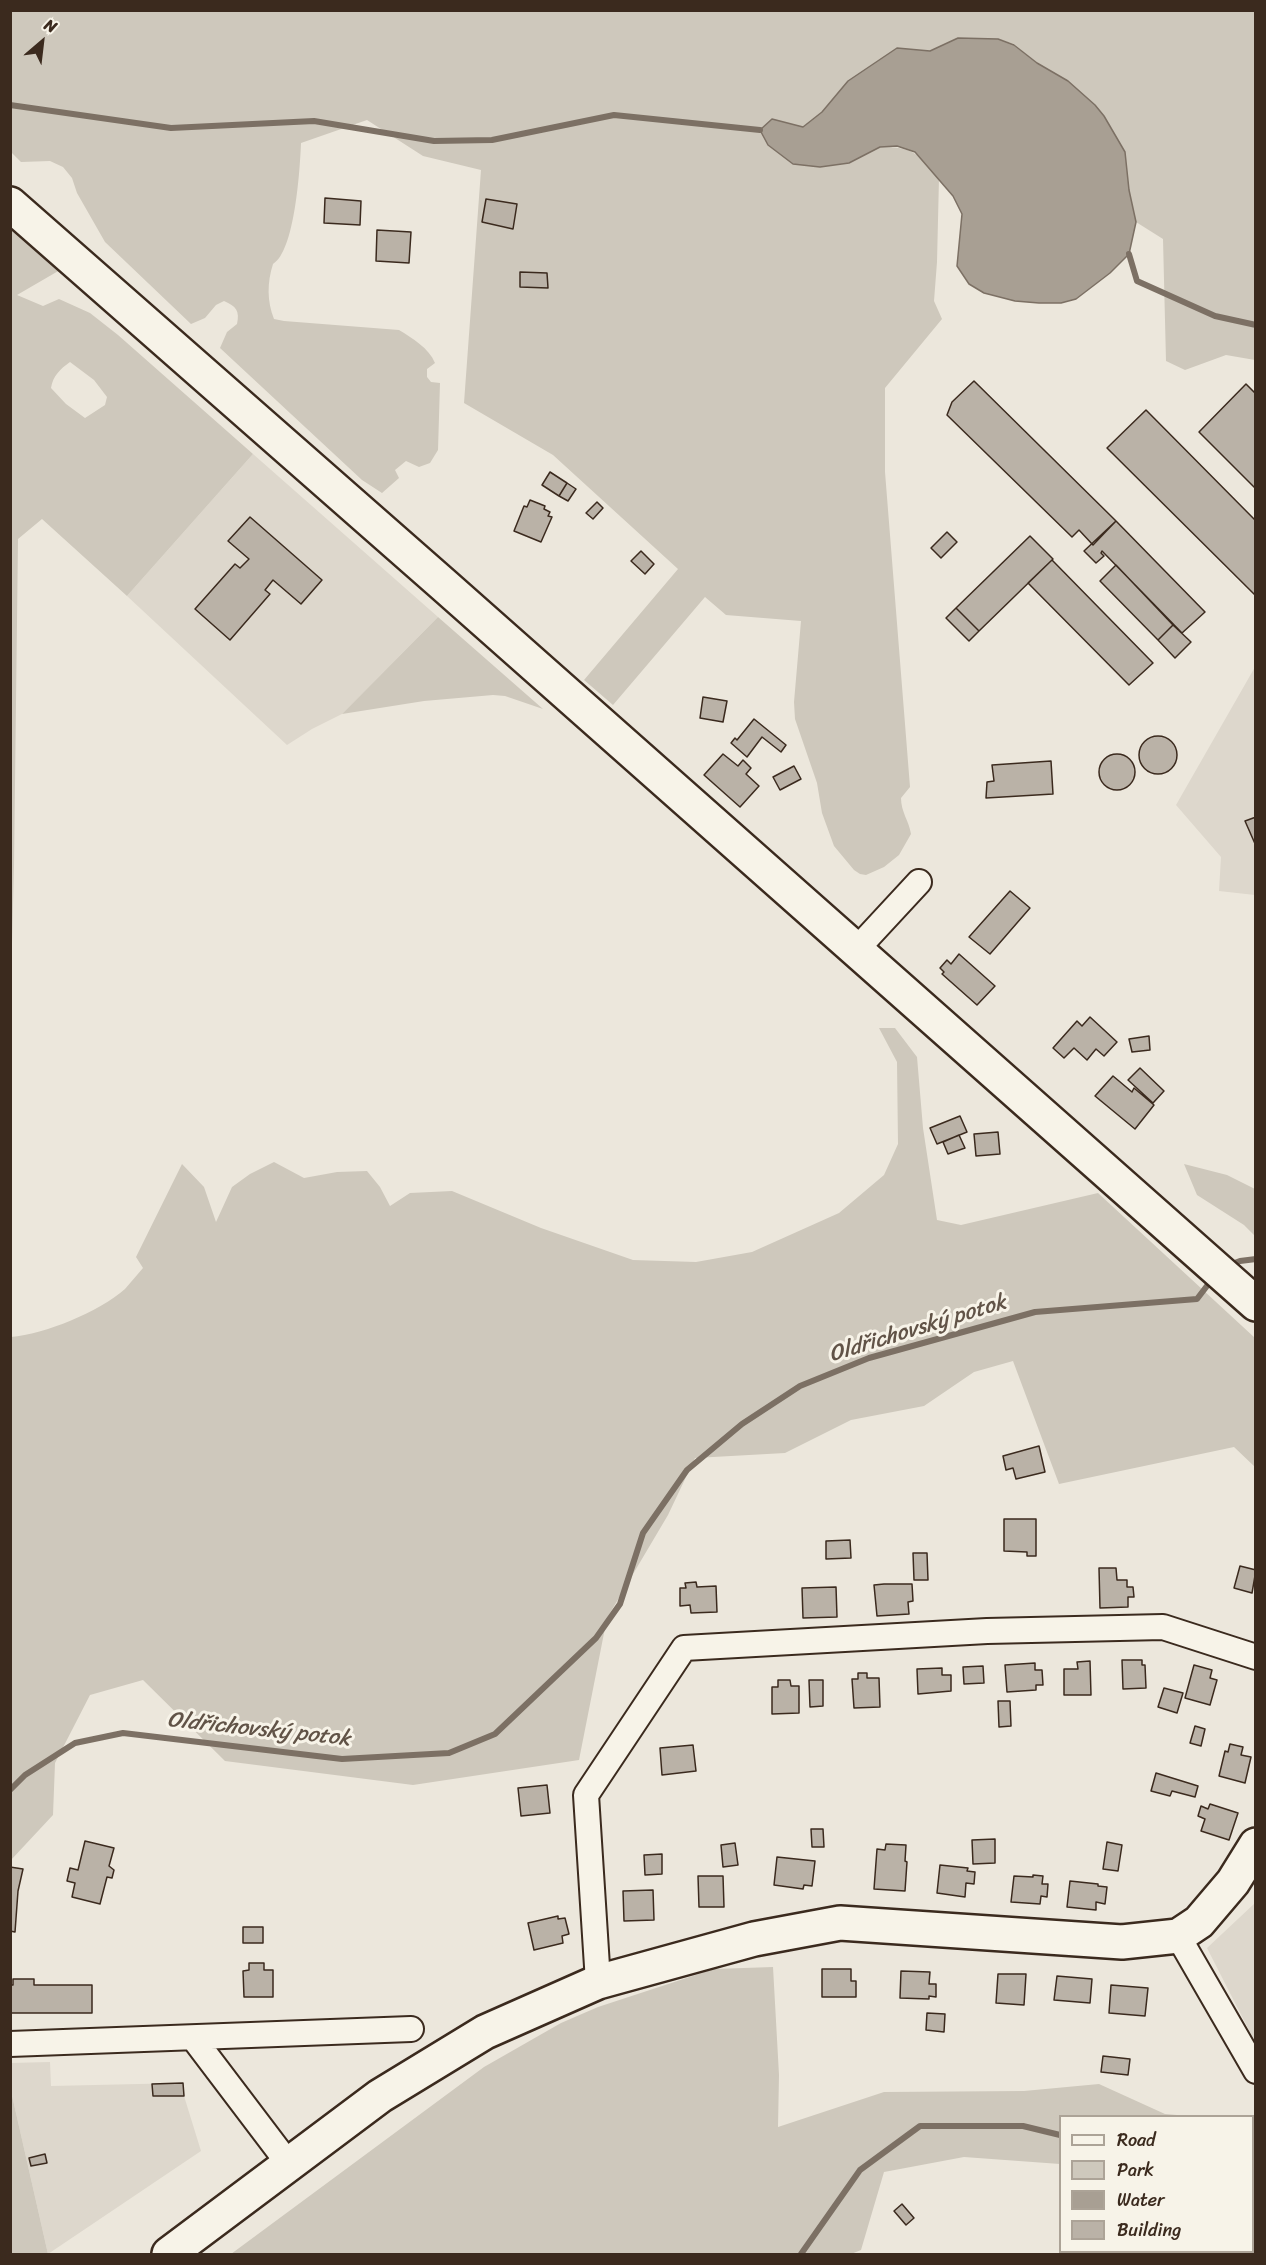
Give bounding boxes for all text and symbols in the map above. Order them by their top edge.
text: N [39,10,62,41]
north arrow [12,12,72,72]
water label: Oldřichovský potok [826,1289,1010,1369]
water label: Oldřichovský potok [166,1707,352,1753]
legend [1059,2115,1254,2253]
text: Road [1117,2124,1156,2156]
text: Park [1117,2154,1154,2186]
text: Water [1117,2184,1164,2216]
text: Building [1117,2214,1181,2246]

